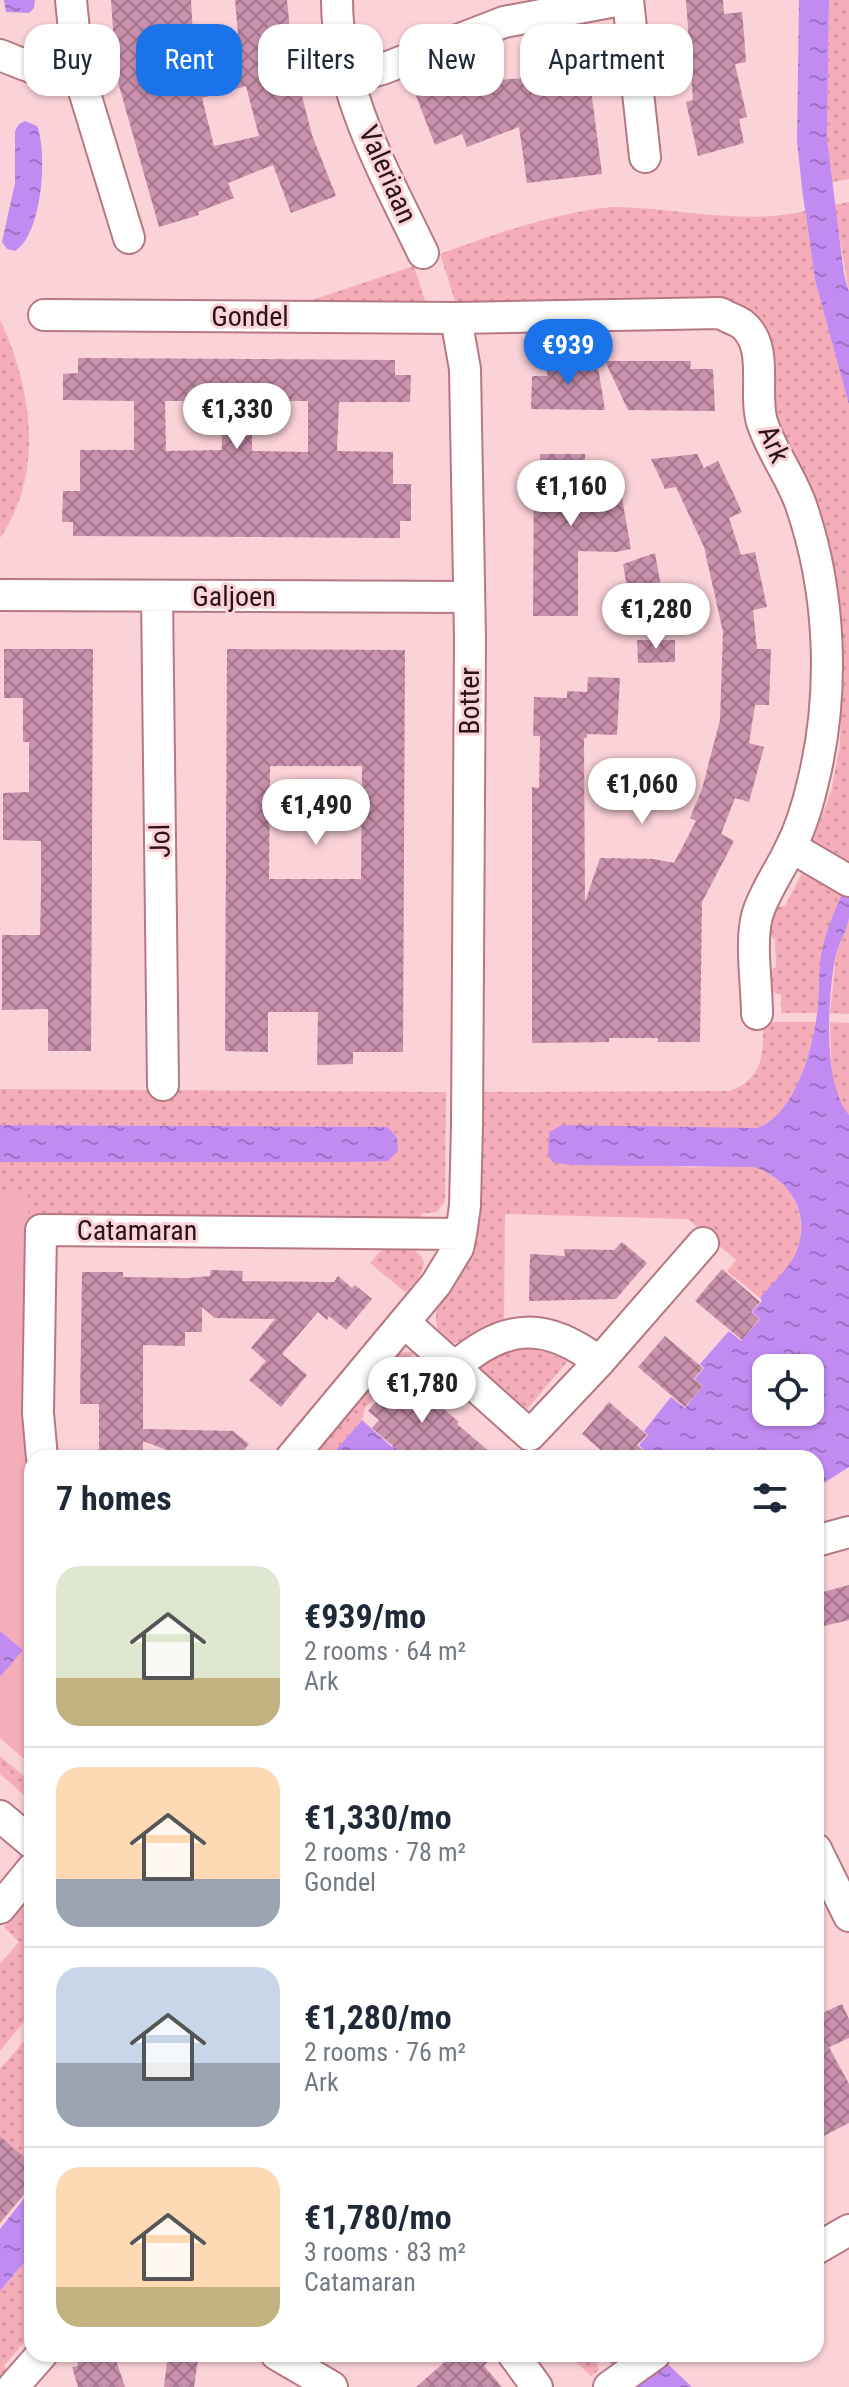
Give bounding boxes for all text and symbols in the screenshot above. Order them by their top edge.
chip: Buy [24,24,120,96]
chip: Rent [136,24,242,96]
chip: Filters [258,24,383,96]
chip: New [399,24,504,96]
chip: Apartment [520,24,693,96]
street label: Valeriaan [352,120,424,228]
street label: Gondel [211,300,289,333]
pin: €939 [521,319,615,387]
text: €939 [542,330,594,360]
pin: €1,330 [172,383,302,451]
text: €1,330 [201,394,273,424]
street label: Ark [751,420,797,468]
pin: €1,160 [506,460,636,528]
text: €1,160 [535,471,607,501]
street label: Galjoen [192,580,276,613]
pin: €1,280 [591,583,721,651]
text: €1,280 [620,594,692,624]
street label: Botter [453,667,486,735]
pin: €1,060 [577,758,707,826]
text: €1,060 [606,769,678,799]
pin: €1,490 [251,779,381,847]
text: €1,490 [280,790,352,820]
street label: Jol [143,824,177,858]
street label: Catamaran [77,1214,197,1247]
map controls [752,1354,824,1426]
button: locate [752,1354,824,1426]
pin: €1,780 [357,1357,487,1425]
text: €1,780 [386,1368,458,1398]
icon: filters [748,1476,792,1520]
text: 7 homes [56,1478,172,1518]
text: €939/mo [304,1596,426,1636]
icon: home [120,1598,216,1694]
text: 2 rooms · 64 m² [304,1636,466,1666]
text: Ark [304,1666,339,1696]
text: €1,330/mo [304,1797,452,1837]
icon: home [120,1799,216,1895]
text: 2 rooms · 78 m² [304,1837,466,1867]
text: Gondel [304,1867,376,1897]
text: €1,280/mo [304,1997,452,2037]
icon: home [120,1999,216,2095]
text: 2 rooms · 76 m² [304,2037,466,2067]
text: Ark [304,2067,339,2097]
text: €1,780/mo [304,2197,452,2237]
icon: home [120,2199,216,2295]
text: 3 rooms · 83 m² [304,2237,466,2267]
text: Catamaran [304,2267,416,2297]

